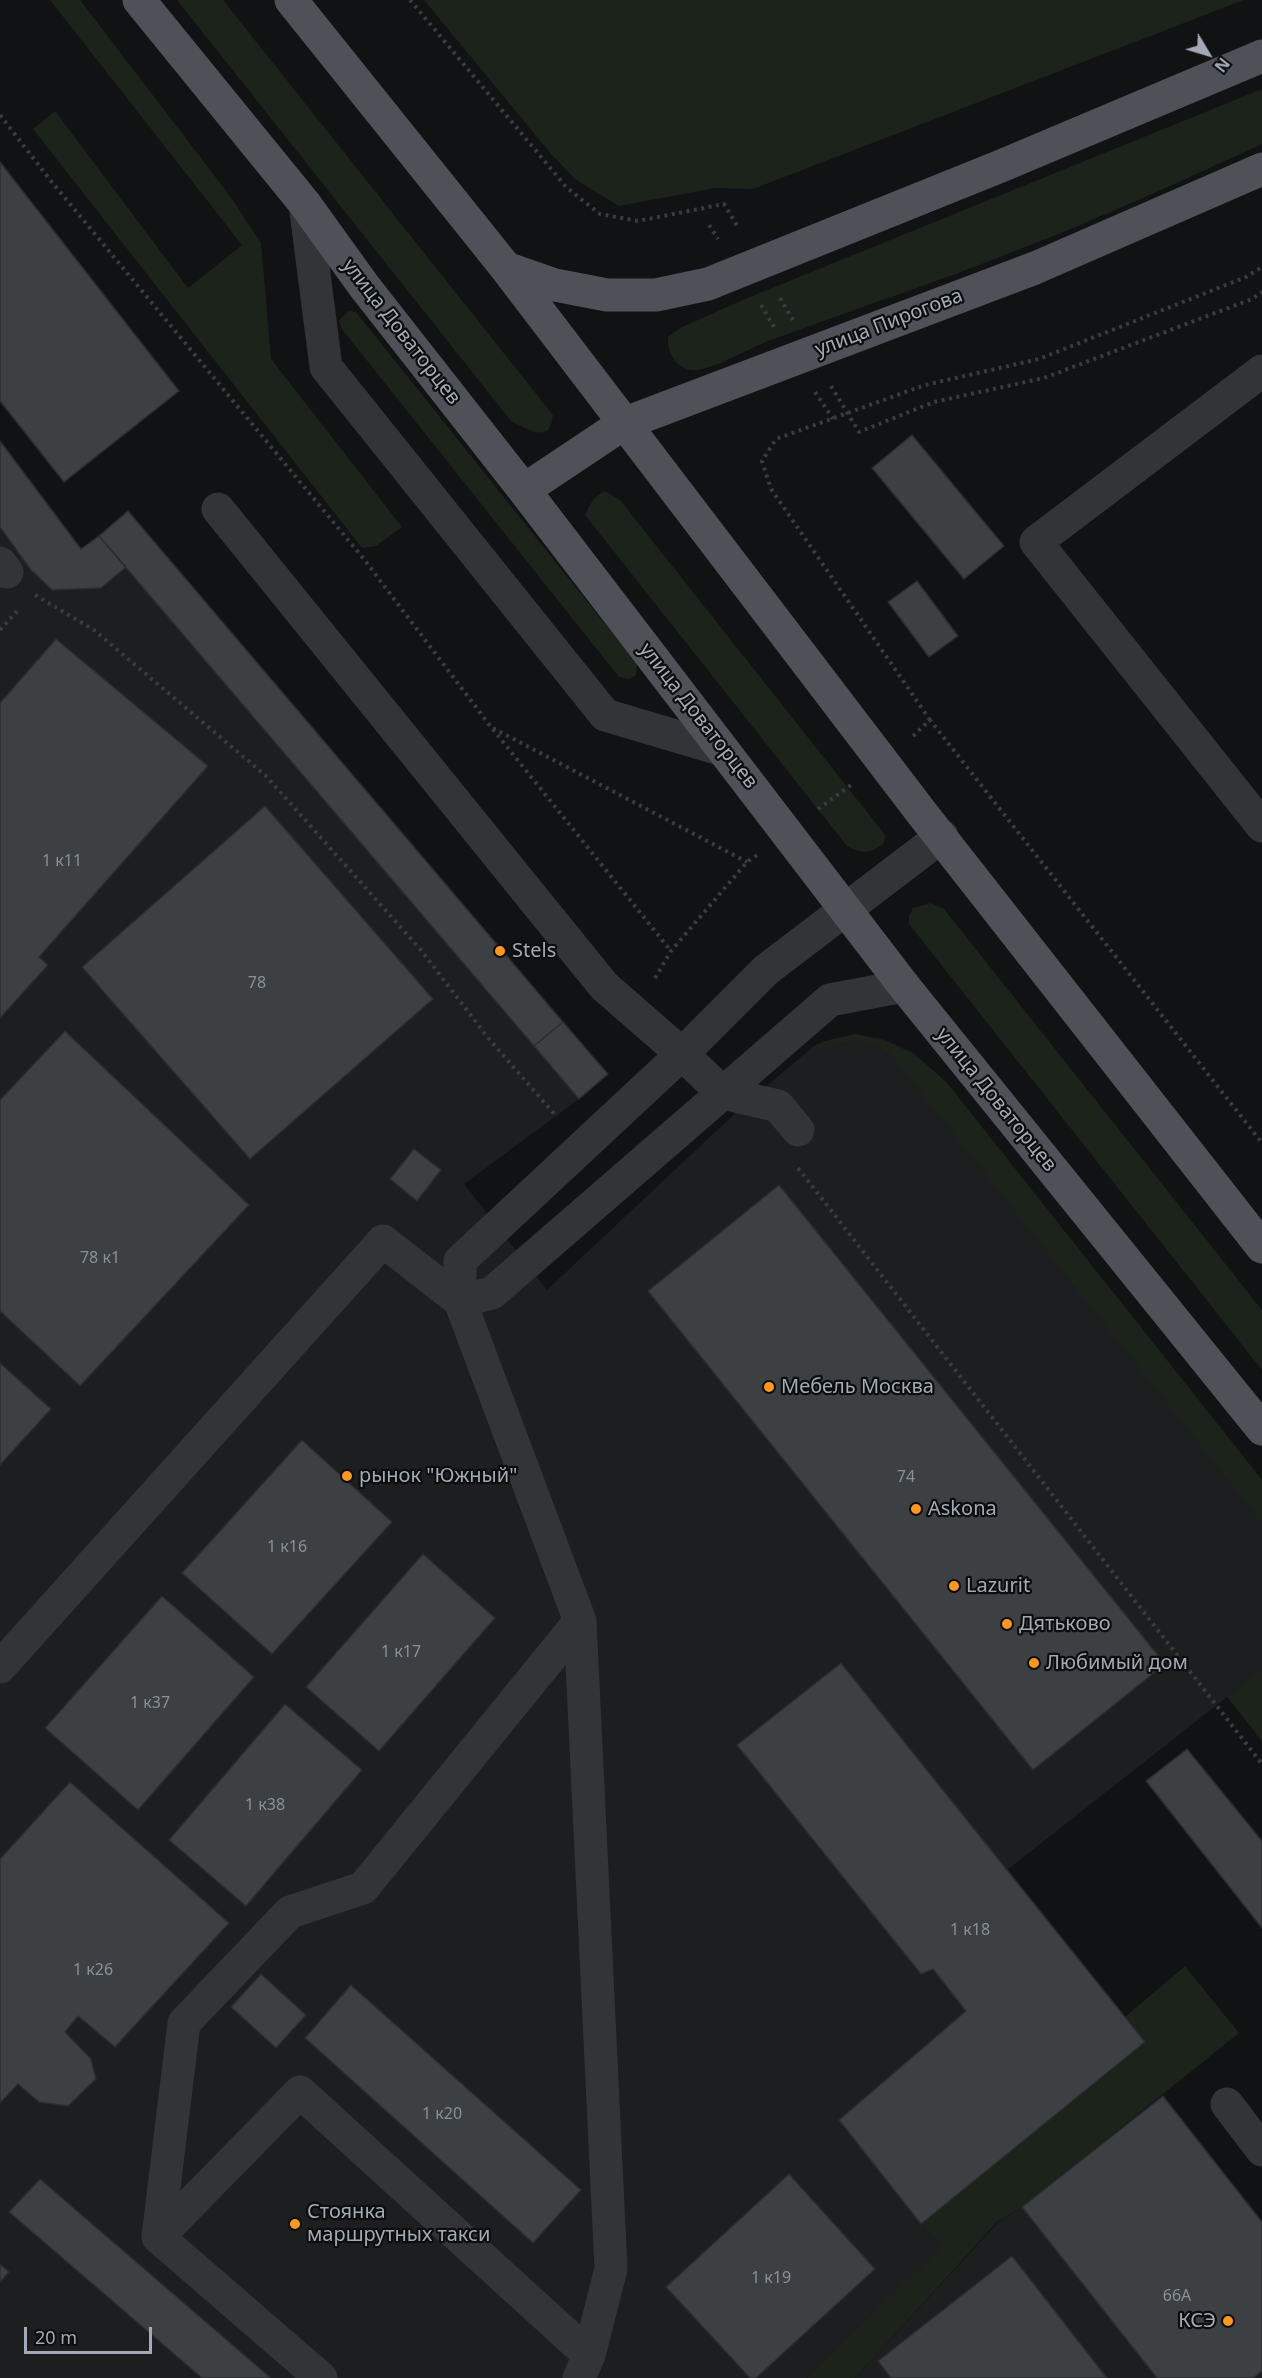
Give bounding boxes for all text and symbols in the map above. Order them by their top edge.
north arrow [1178,24,1238,84]
text: N [1210,53,1235,77]
street label: улица Доваторцев [337,254,465,410]
street label: улица Пирогова [812,284,966,362]
street label: улица Доваторцев [634,638,762,794]
house number: 1 к11 [42,851,82,871]
place label: Stels [512,939,556,963]
marker: Stels [493,944,507,958]
house number: 78 [248,973,266,993]
street label: улица Доваторцев [931,1023,1061,1177]
house number: 78 к1 [80,1248,120,1268]
place label: Мебель Москва [781,1375,934,1399]
marker: Мебель Москва [762,1380,776,1394]
place label: рынок "Южный" [359,1464,517,1488]
house number: 74 [897,1467,915,1487]
marker: рынок "Южный" [340,1469,354,1483]
place label: Askona [928,1497,997,1521]
marker: Askona [909,1502,923,1516]
house number: 1 к16 [267,1537,307,1557]
place label: Lazurit [966,1574,1030,1598]
marker: Lazurit [947,1579,961,1593]
place label: Дятьково [1019,1612,1111,1636]
marker: Дятьково [1000,1617,1014,1631]
house number: 1 к17 [381,1642,421,1662]
place label: Любимый дом [1046,1651,1188,1675]
marker: Любимый дом [1027,1656,1041,1670]
house number: 1 к37 [130,1693,170,1713]
house number: 1 к38 [245,1795,285,1815]
house number: 1 к18 [950,1920,990,1940]
house number: 1 к26 [73,1960,113,1980]
house number: 1 к20 [422,2104,462,2124]
place label: Стоянка маршрутных такси [307,2200,490,2247]
marker: Стоянка маршрутных такси [288,2217,302,2231]
house number: 1 к19 [751,2268,791,2288]
house number: 66А [1163,2286,1191,2306]
place label: КСЭ [1178,2309,1216,2333]
marker: КСЭ [1221,2314,1235,2328]
scale bar [27,2315,154,2353]
text: 20 m [35,2325,77,2349]

